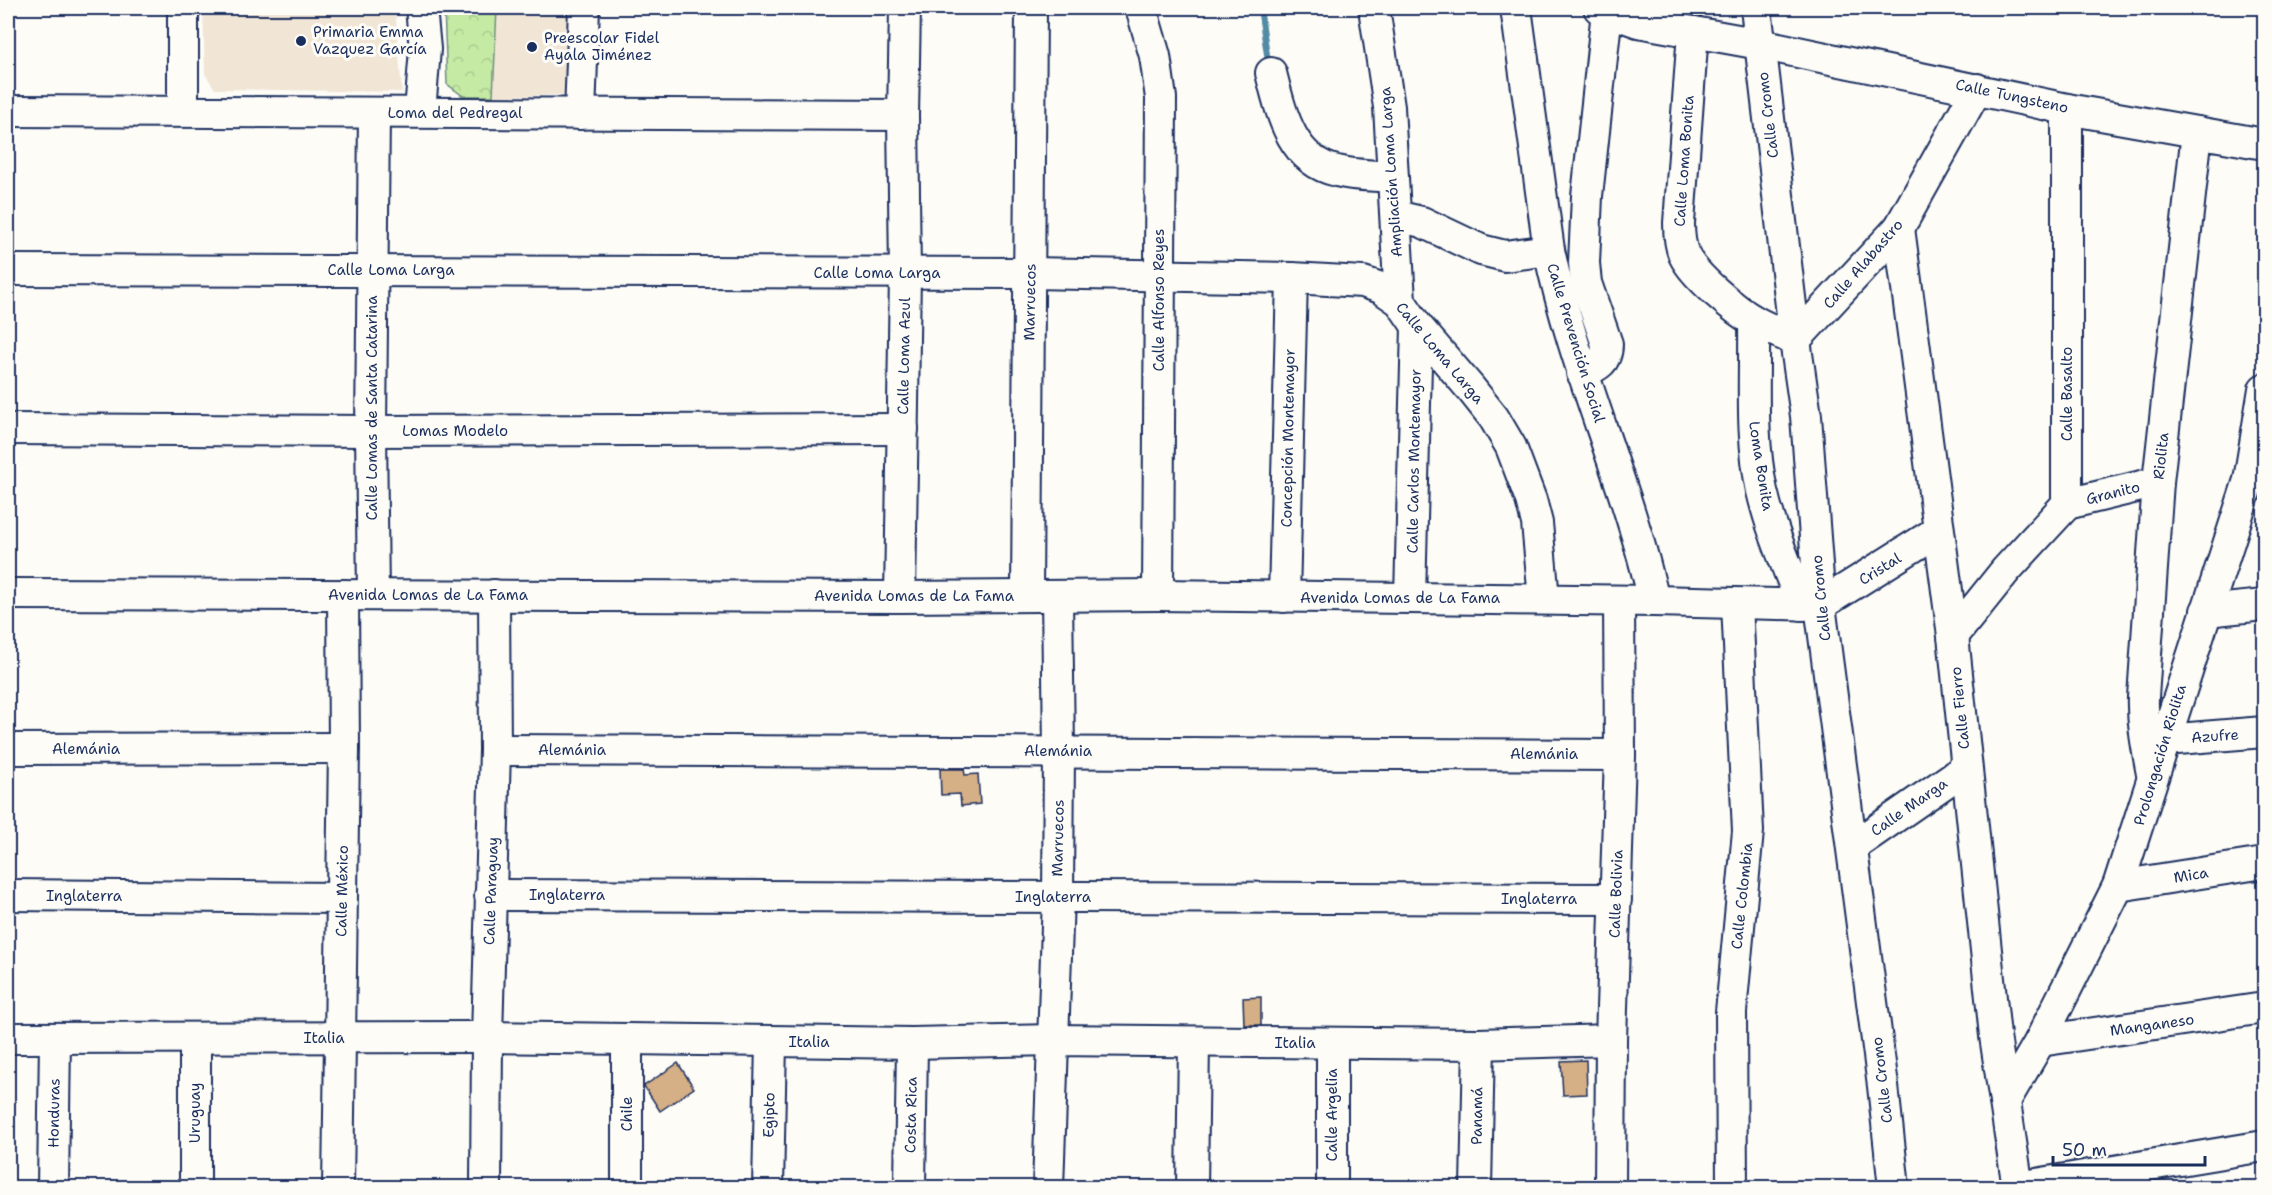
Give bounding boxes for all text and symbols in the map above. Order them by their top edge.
place label: Primaria Emma Vazquez García [313,22,427,59]
place label: Preescolar Fidel Ayala Jiménez [544,28,660,65]
marker: Primaria Emma Vazquez García [294,34,308,48]
marker: Preescolar Fidel Ayala Jiménez [525,40,539,54]
street label: Calle Cromo [1753,71,1783,159]
street label: Calle Tungsteno [1954,74,2070,118]
street label: Ampliación Loma Larga [1375,86,1407,258]
street label: Calle Loma Bonita [1669,94,1699,227]
street label: Loma del Pedregal [388,103,523,123]
street label: Calle Alabastro [1819,215,1907,313]
street label: Calle Alfonso Reyes [1149,228,1169,372]
street label: Calle Loma Larga [327,260,455,280]
street label: Calle Prevención Social [1542,261,1610,426]
street label: Calle Loma Larga [813,263,941,283]
street label: Marruecos [1019,263,1041,341]
street label: Calle Lomas de Santa Catarina [362,295,382,521]
street label: Calle Loma Azul [893,297,915,415]
street label: Calle Loma Larga [1391,298,1489,409]
street label: Calle Basalto [2057,347,2077,441]
street label: Concepción Montemayor [1276,348,1300,528]
street label: Calle Carlos Montemayor [1402,369,1426,553]
street label: Loma Bonita [1744,420,1778,513]
street label: Lomas Modelo [402,421,508,441]
street label: Riolita [2149,431,2173,481]
street label: Granito [2084,477,2142,509]
street label: Cristal [1855,548,1905,590]
street label: Calle Cromo [1807,554,1835,642]
street label: Avenida Lomas de La Fama [328,585,529,605]
street label: Avenida Lomas de La Fama [814,586,1015,606]
street label: Avenida Lomas de La Fama [1300,588,1501,608]
street label: Calle Fierro [1946,666,1974,750]
street label: Prolongación Riolita [2129,681,2191,828]
street label: Azufre [2190,724,2240,748]
street label: Alemánia [52,739,121,759]
street label: Alemánia [538,740,607,760]
street label: Alemánia [1024,741,1093,761]
street label: Alemánia [1510,744,1579,764]
street label: Calle Marga [1867,773,1952,841]
street label: Marruecos [1047,799,1069,877]
street label: Calle Paraguay [479,836,503,946]
street label: Calle Colombia [1726,841,1758,950]
street label: Calle México [331,845,353,937]
street label: Calle Bolivia [1604,849,1628,939]
street label: Mica [2172,862,2211,888]
street label: Inglaterra [529,885,606,905]
street label: Inglaterra [46,886,123,906]
street label: Inglaterra [1015,887,1092,907]
street label: Inglaterra [1501,889,1578,909]
street label: Manganeso [2109,1009,2195,1041]
street label: Italia [303,1028,345,1048]
street label: Italia [788,1032,830,1052]
street label: Italia [1274,1033,1316,1053]
street label: Calle Cromo [1867,1036,1897,1124]
street label: Calle Argelia [1322,1068,1342,1162]
street label: Costa Rica [900,1076,922,1153]
street label: Honduras [43,1078,65,1148]
street label: Uruguay [185,1083,205,1143]
street label: Panamá [1466,1086,1488,1145]
street label: Egipto [759,1092,779,1138]
street label: Chile [617,1096,637,1132]
scale bar [2053,1129,2204,1167]
text: 50 m [2062,1138,2107,1162]

